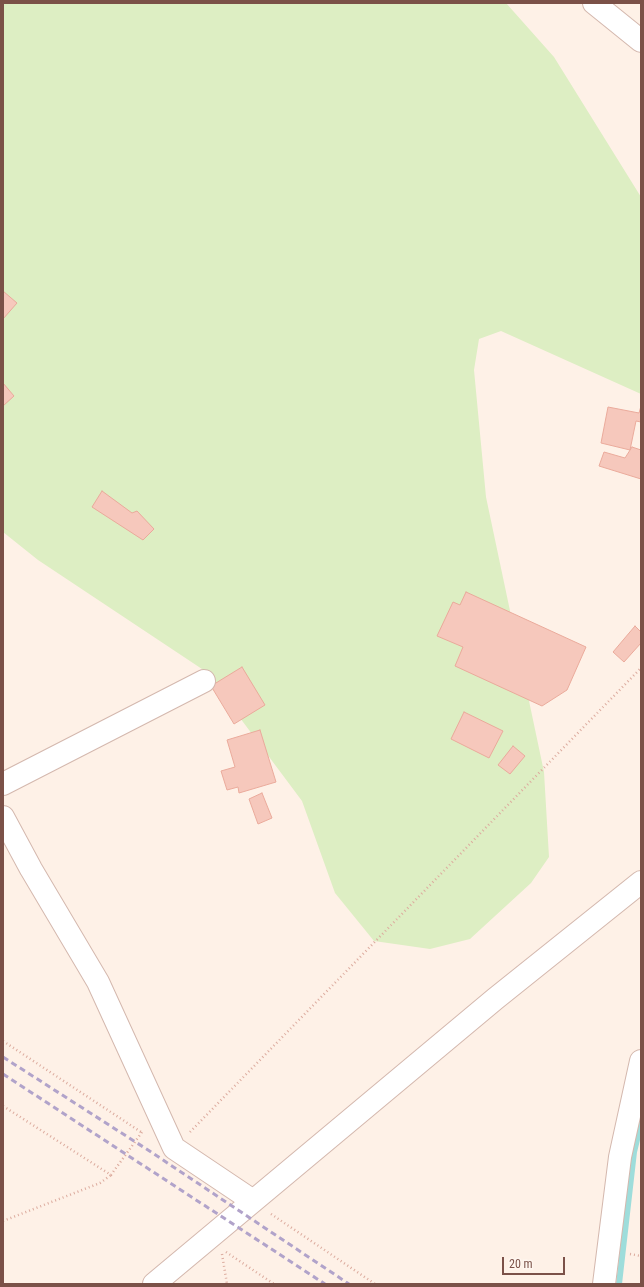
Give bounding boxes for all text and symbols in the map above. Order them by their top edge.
scale bar [504,1249,567,1275]
text: 20 m [509,1257,533,1271]

